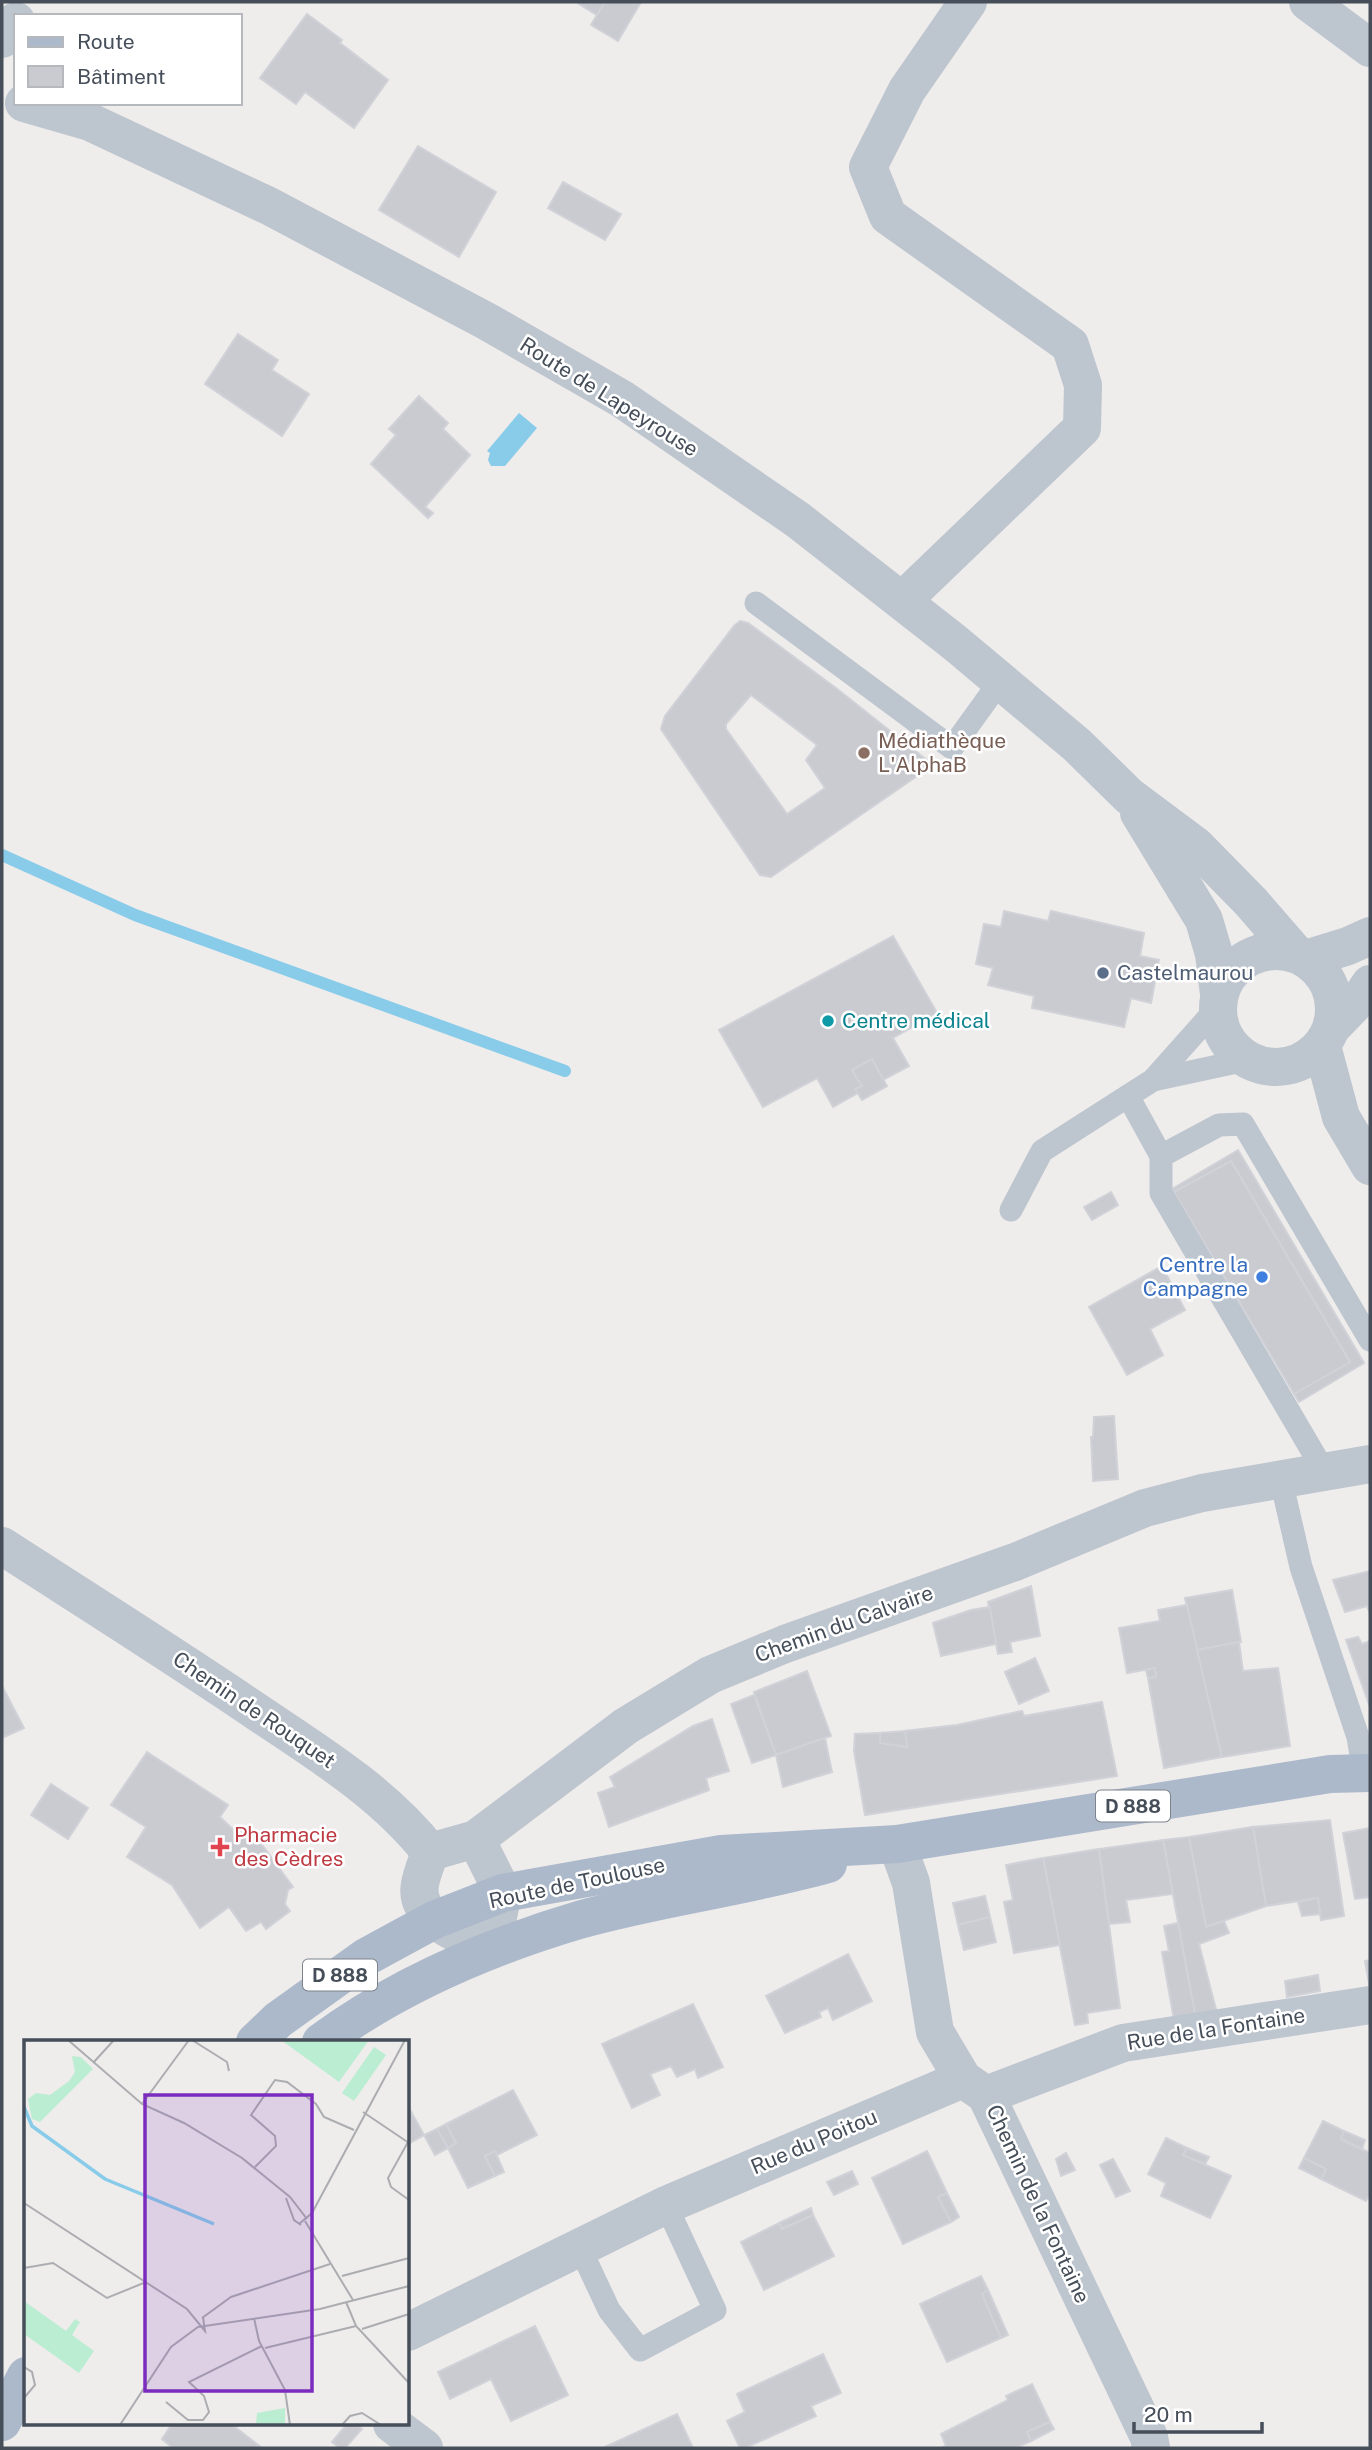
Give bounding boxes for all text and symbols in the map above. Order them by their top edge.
legend [14,14,242,105]
text: Route [77,29,135,54]
text: Bâtiment [77,64,166,89]
street label: Route de Lapeyrouse [516,332,703,462]
place label: Médiathèque L'AlphaB [878,728,1006,777]
marker: Médiathèque L'AlphaB [856,745,872,761]
place label: Castelmaurou [1117,960,1253,985]
marker: Castelmaurou [1095,965,1111,981]
place label: Centre médical [842,1008,990,1033]
marker: Centre médical [820,1013,836,1029]
place label: Centre la Campagne [1143,1252,1248,1301]
marker: Centre la Campagne [1254,1269,1270,1285]
street label: Chemin du Calvaire [751,1580,936,1667]
street label: Chemin de Rouquet [168,1646,340,1773]
road number: D 888 [1096,1790,1170,1822]
place label: Pharmacie des Cèdres [234,1822,344,1871]
marker: Pharmacie des Cèdres [212,1839,228,1855]
street label: Route de Toulouse [487,1852,667,1913]
road number: D 888 [303,1960,377,1991]
street label: Rue de la Fontaine [1125,2002,1307,2055]
inset map [24,2040,410,2426]
street label: Chemin de la Fontaine [981,2101,1095,2307]
street label: Rue du Poitou [747,2104,881,2179]
scale bar [1134,2390,1262,2434]
text: 20 m [1144,2402,1193,2427]

